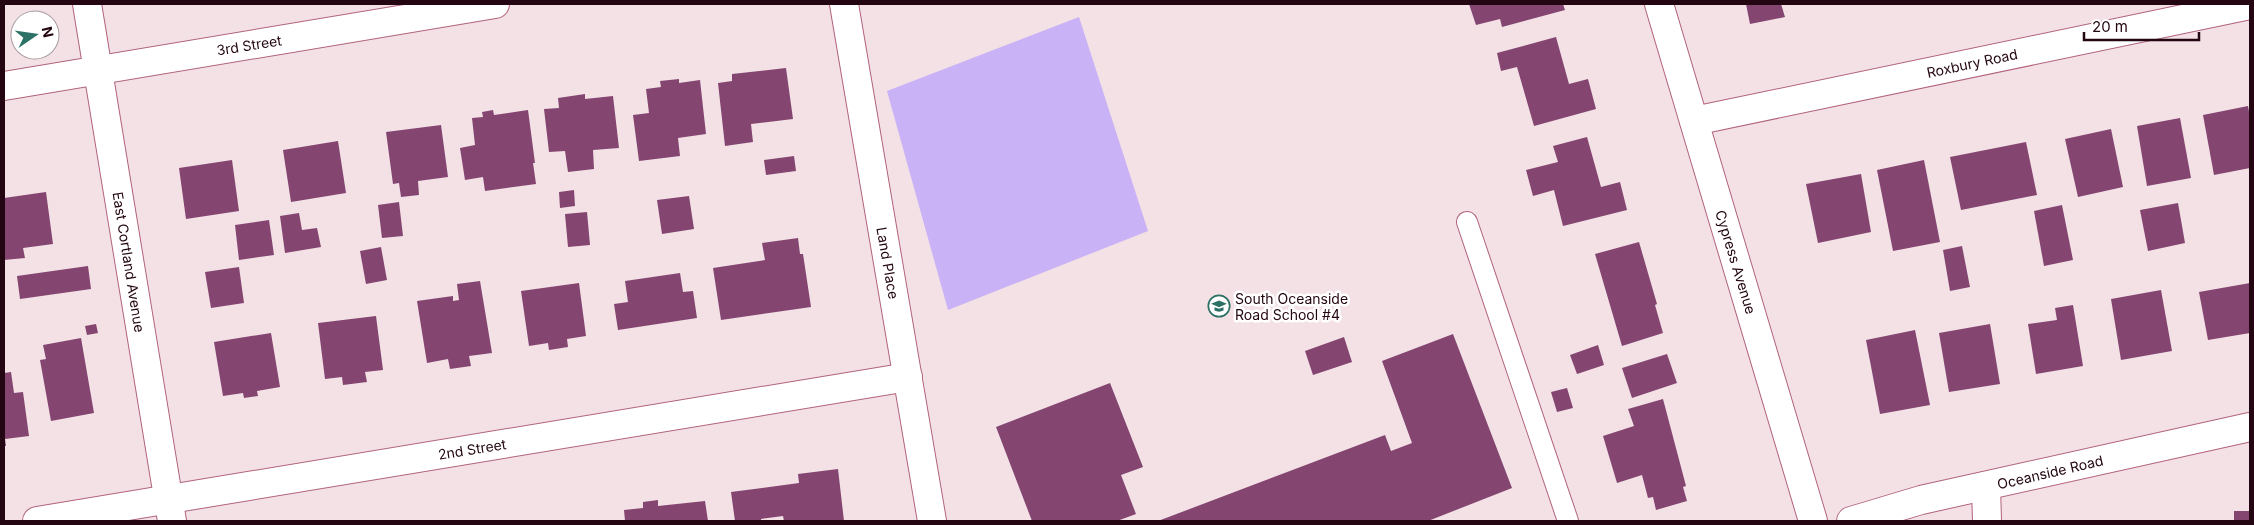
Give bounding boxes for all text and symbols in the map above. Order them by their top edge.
north arrow [10,10,60,60]
scale bar [2084,10,2199,42]
text: 20 m [2092,17,2128,36]
text: N [39,25,58,39]
street label: 3rd Street [215,31,283,59]
street label: Roxbury Road [1925,45,2019,81]
street label: East Cortland Avenue [109,190,149,334]
street label: Cypress Avenue [1712,208,1760,316]
street label: Land Place [873,226,903,300]
place label: South Oceanside Road School #4 [1235,290,1348,323]
school or university icon: South Oceanside Road School #4 [1207,294,1231,318]
street label: 2nd Street [437,435,508,463]
street label: Oceanside Road [1995,452,2105,492]

